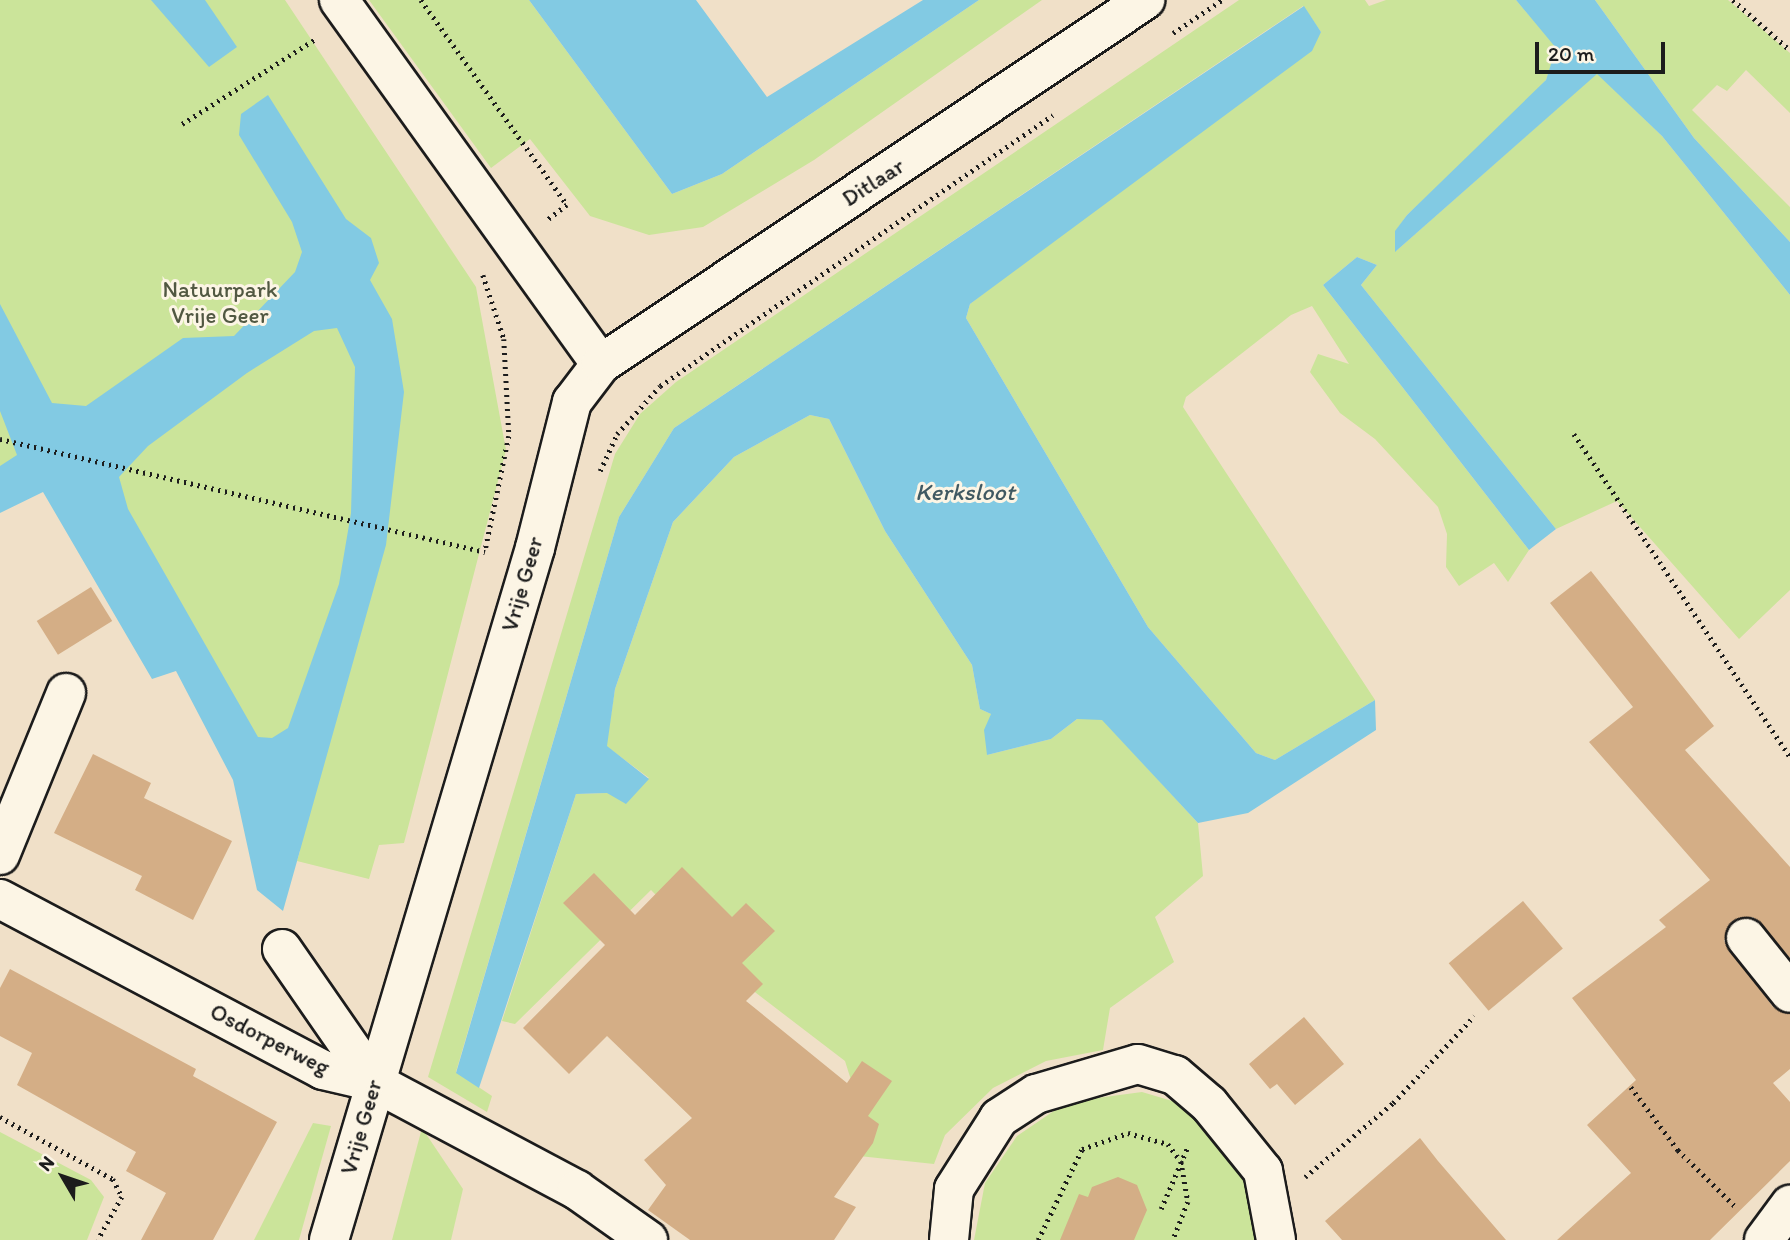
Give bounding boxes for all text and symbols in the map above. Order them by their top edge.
scale bar [1538,28,1668,72]
text: 20 m [1548,41,1594,66]
street label: Ditlaar [837,152,909,212]
park label: Natuurpark Vrije Geer [162,275,278,329]
water label: Kerksloot [915,478,1015,506]
street label: Vrije Geer [495,533,549,635]
street label: Osdorperweg [206,997,334,1081]
street label: Vrije Geer [334,1076,388,1178]
north arrow [28,1142,98,1212]
text: N [33,1151,59,1176]

